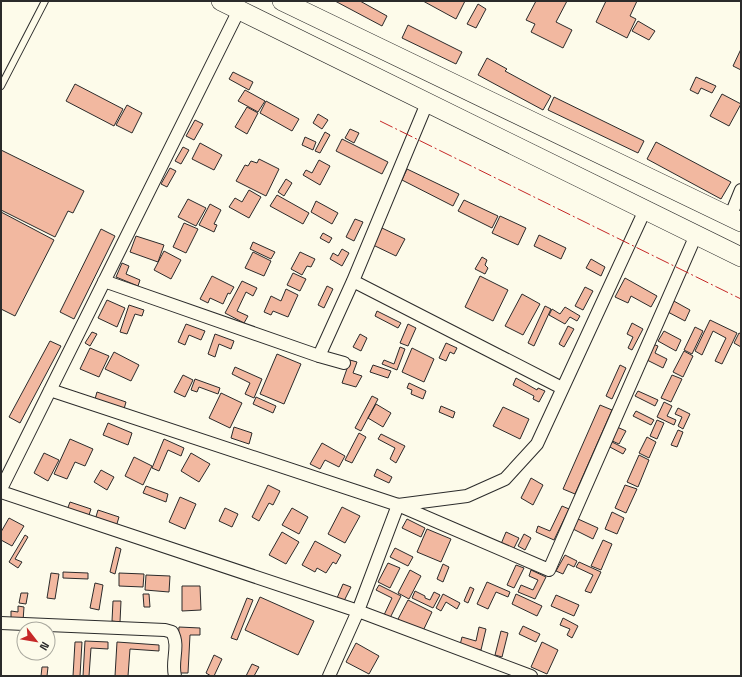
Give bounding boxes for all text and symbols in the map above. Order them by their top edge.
north arrow [16,621,56,661]
text: N [37,639,52,653]

